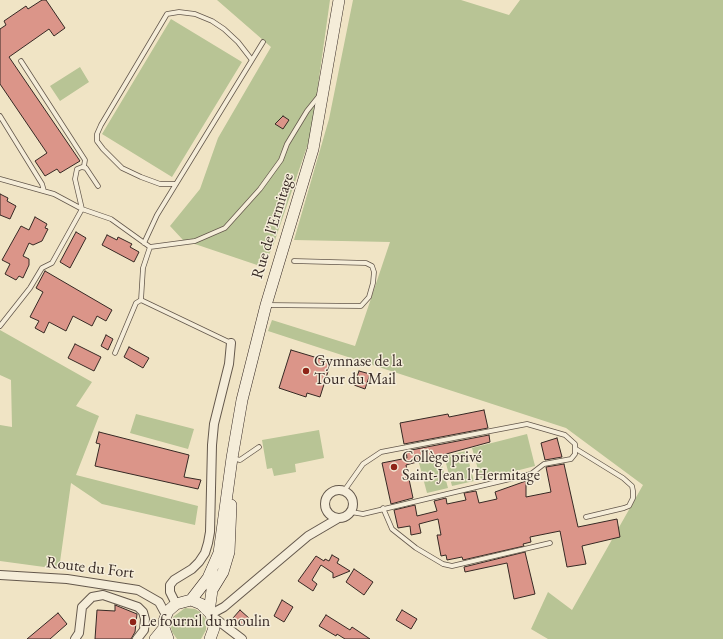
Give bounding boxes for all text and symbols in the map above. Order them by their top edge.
street label: Rue de l'Ermitage [248,171,298,281]
place label: Gymnase de la Tour du Mail [314,352,402,390]
marker: Gymnase de la Tour du Mail [301,366,311,376]
place label: Collège privé Saint-Jean l'Hermitage [402,448,540,486]
marker: Collège privé Saint-Jean l'Hermitage [389,462,399,472]
street label: Route du Fort [45,553,135,583]
place label: Le fournil du moulin [141,612,270,632]
marker: Le fournil du moulin [128,617,138,627]

